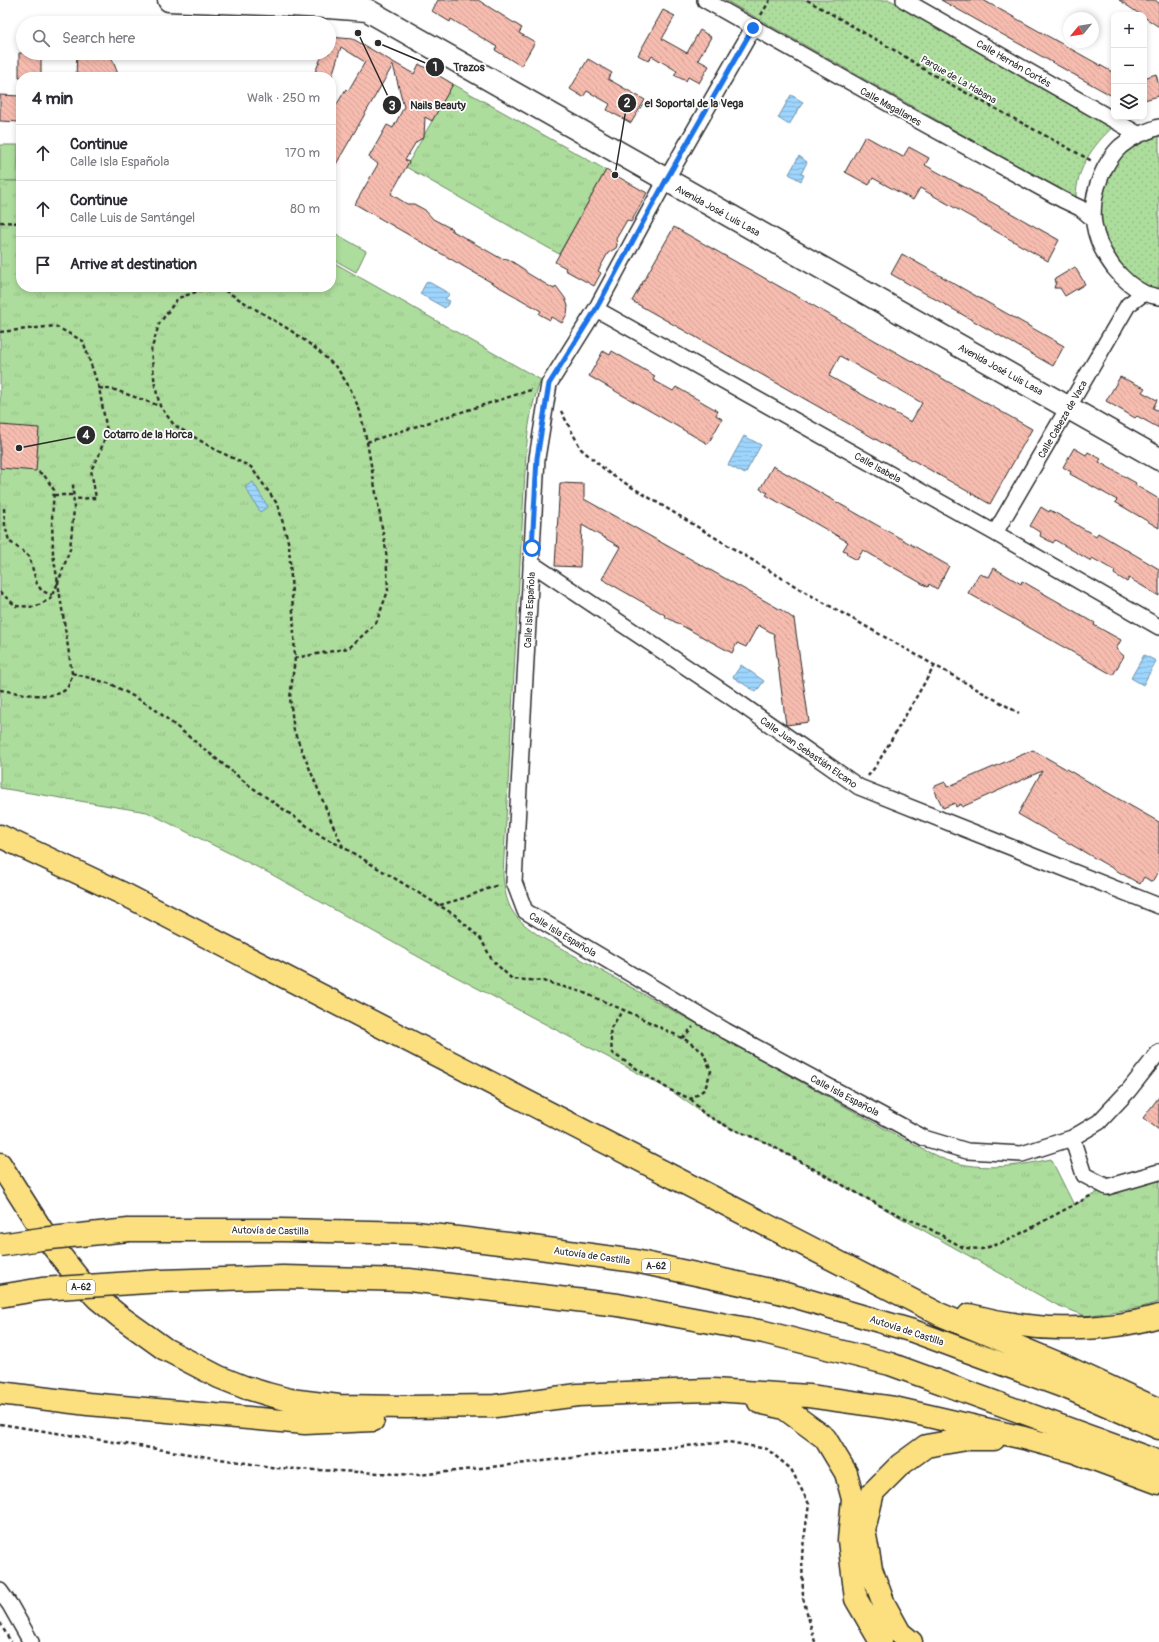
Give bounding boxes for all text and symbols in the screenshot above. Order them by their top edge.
north arrow [1063,12,1099,48]
map controls [1111,12,1147,120]
button: + [1111,12,1147,48]
search box [16,16,336,60]
route end [744,19,762,37]
icon: search [30,27,52,49]
text: Search here [62,29,135,48]
street label: Calle Hernán Cortés [974,38,1053,90]
button: − [1111,48,1147,84]
street label: Parque de La Habana [919,53,999,107]
callout: Trazos [425,55,492,78]
text: 1 [433,60,437,75]
text: Trazos [452,61,485,74]
button: layers [1111,84,1147,120]
street label: Calle Magallanes [858,85,924,129]
text: 4 min [32,88,73,109]
text: Walk · 250 m [247,90,320,106]
callout: el Soportal de la Vega [617,92,752,115]
callout: Nails Beauty [382,94,474,117]
text: 2 [624,96,631,111]
text: el Soportal de la Vega [644,97,743,110]
text: 3 [389,99,396,114]
text: Nails Beauty [410,99,466,112]
text: Continue [70,135,128,154]
icon: ahead [32,142,54,164]
text: 170 m [285,145,320,161]
text: Calle Isla Española [70,154,169,170]
street label: Avenida José Luis Lasa [673,183,762,239]
text: Continue [70,191,128,210]
icon: ahead [32,198,54,220]
text: 80 m [290,201,320,217]
text: Calle Luis de Santángel [70,210,195,226]
icon: arrive [32,254,54,276]
text: Arrive at destination [70,255,197,274]
street label: Avenida José Luis Lasa [956,342,1045,398]
street label: Calle Cabeza de Vaca [1036,378,1090,461]
callout: Cotarro de la Horca [76,423,201,446]
text: 4 [82,428,90,443]
text: Cotarro de la Horca [103,428,193,441]
street label: Calle Isabela [852,450,903,486]
route start [523,539,541,557]
street label: Calle Isla Española [522,571,538,649]
street label: Calle Juan Sebastián Elcano [757,715,860,791]
street label: Calle Isla Española [527,910,599,960]
street label: Calle Isla Española [808,1073,881,1119]
street label: Autovía de Castilla [231,1224,309,1238]
street label: Autovía de Castilla [553,1245,631,1267]
road number: A-62 [642,1259,670,1273]
road number: A-62 [67,1280,95,1294]
street label: Autovía de Castilla [868,1313,946,1349]

